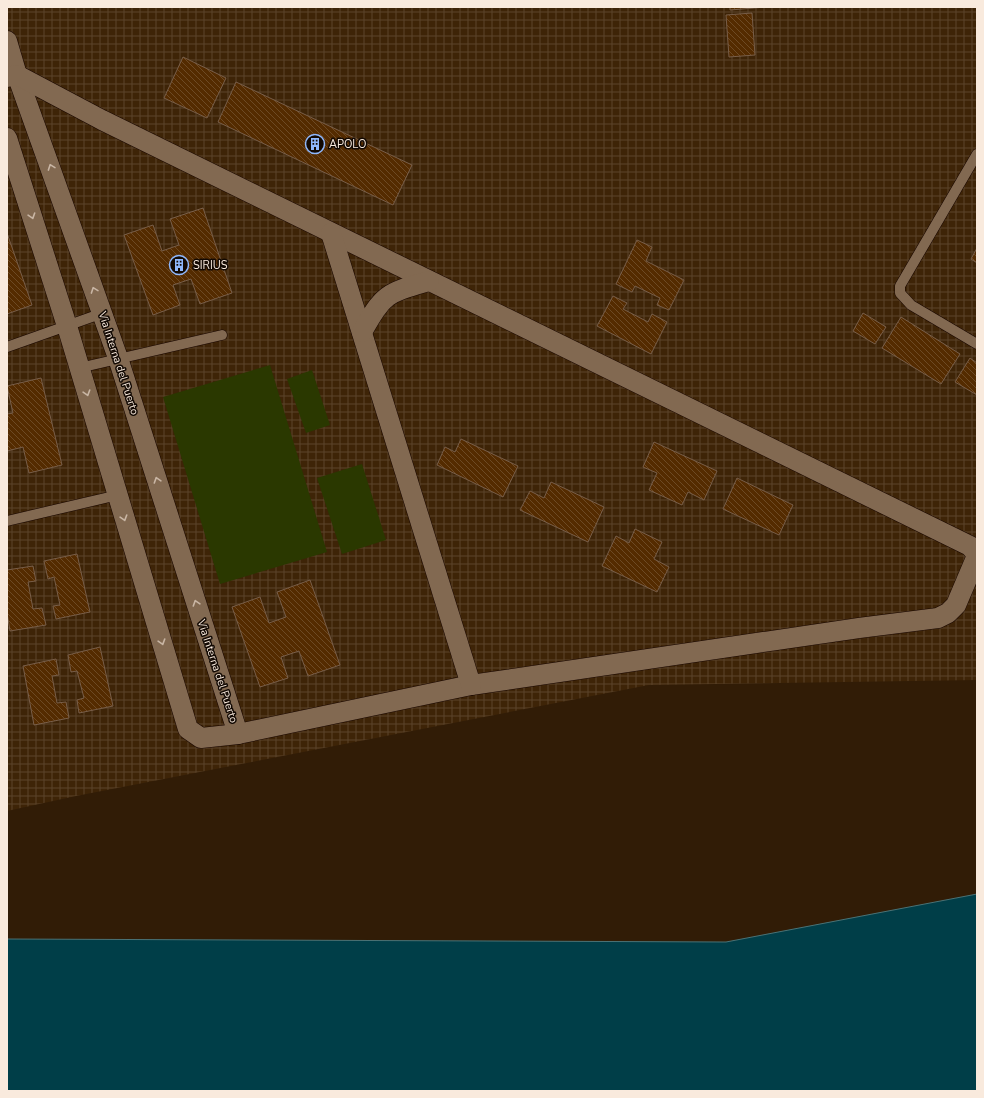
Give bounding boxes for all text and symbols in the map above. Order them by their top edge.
building icon: APOLO [304,133,326,155]
place label: APOLO [329,137,366,152]
one-way arrow [47,164,55,171]
one-way arrow [27,212,36,219]
building icon: SIRIUS [168,254,190,276]
place label: SIRIUS [193,258,228,273]
one-way arrow [91,286,99,293]
street label: Via Interna del Puerto [94,309,142,417]
one-way arrow [82,390,91,397]
one-way arrow [153,476,162,483]
one-way arrow [120,514,128,521]
one-way arrow [193,600,201,607]
street label: Via Interna del Puerto [193,617,241,725]
one-way arrow [157,638,166,645]

